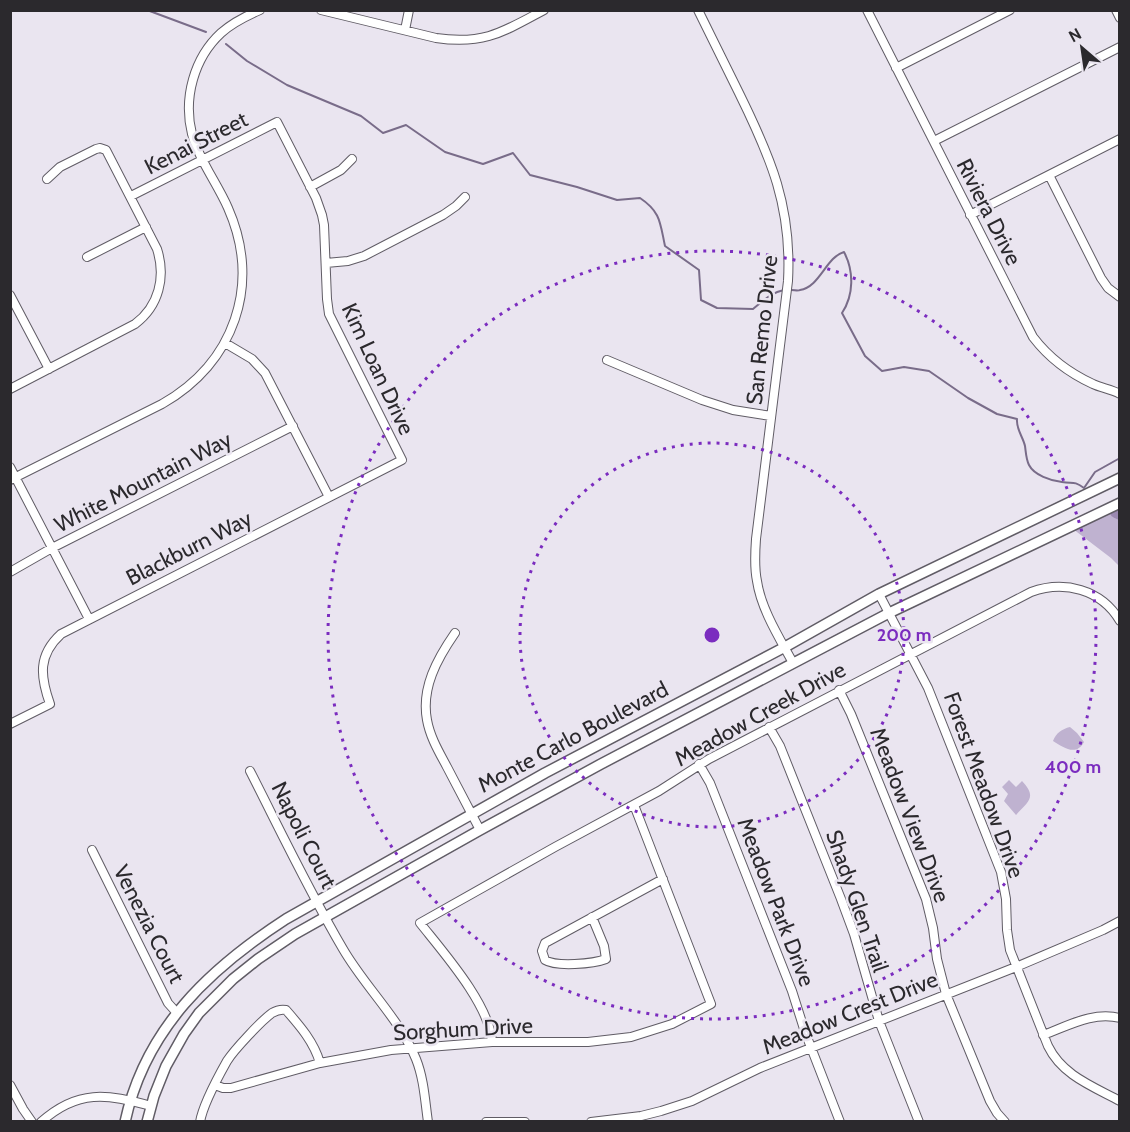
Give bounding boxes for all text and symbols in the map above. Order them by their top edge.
north arrow [1052,18,1112,78]
text: N [1065,24,1085,46]
street label: Kenai Street [140,105,253,180]
street label: Riviera Drive [951,154,1027,270]
street label: San Remo Drive [741,254,783,406]
street label: Kim Loan Drive [336,299,420,439]
street label: White Mountain Way [50,426,236,538]
street label: Blackburn Way [122,505,256,591]
text: 200 m [877,624,931,646]
centre of rings [702,625,722,645]
street label: Meadow Creek Drive [670,656,850,772]
street label: Monte Carlo Boulevard [473,675,673,799]
street label: Forest Meadow Drive [938,688,1030,882]
street label: Meadow View Drive [864,724,956,906]
text: 400 m [1045,756,1101,778]
street label: Napoli Court [266,777,343,893]
street label: Meadow Park Drive [731,814,821,990]
street label: Shady Glen Trail [820,826,894,976]
street label: Venezia Court [108,861,191,988]
street label: Meadow Crest Drive [758,966,942,1060]
street label: Sorghum Drive [393,1012,533,1046]

